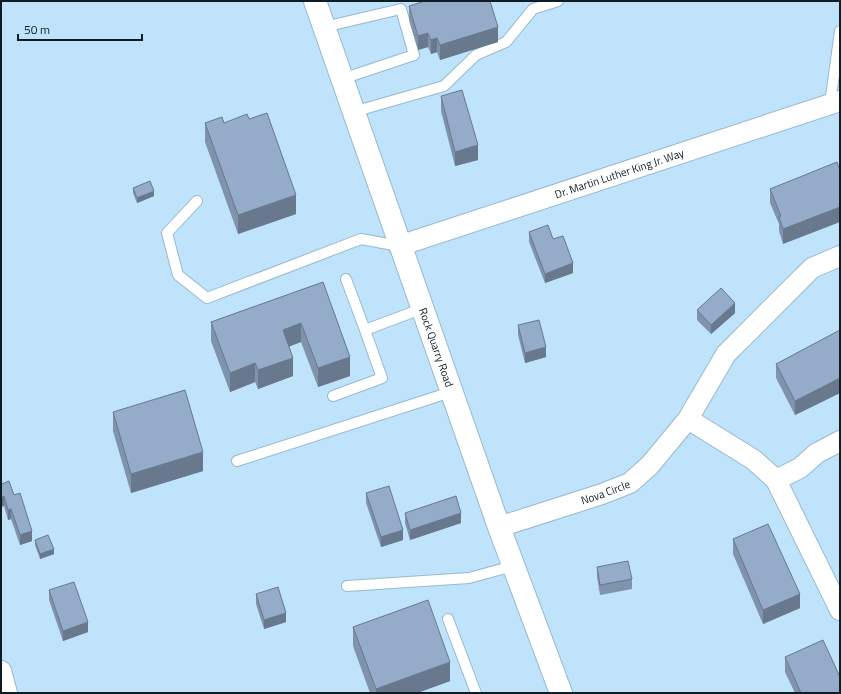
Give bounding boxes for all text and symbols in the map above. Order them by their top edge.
scale bar [18,16,142,42]
text: 50 m [24,20,50,39]
street label: Dr. Martin Luther King Jr. Way [553,145,687,202]
street label: Rock Quarry Road [415,306,457,389]
street label: Nova Circle [579,476,633,508]

